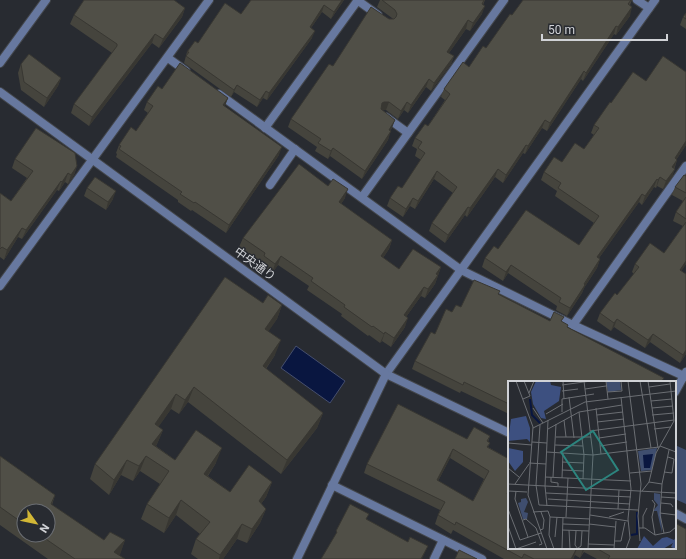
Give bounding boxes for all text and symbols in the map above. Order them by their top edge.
scale bar [542,16,667,42]
text: 50 m [548,23,575,37]
street label: 中央通り [231,244,279,284]
inset map [508,381,676,549]
north arrow [16,503,56,543]
text: N [36,521,52,535]

